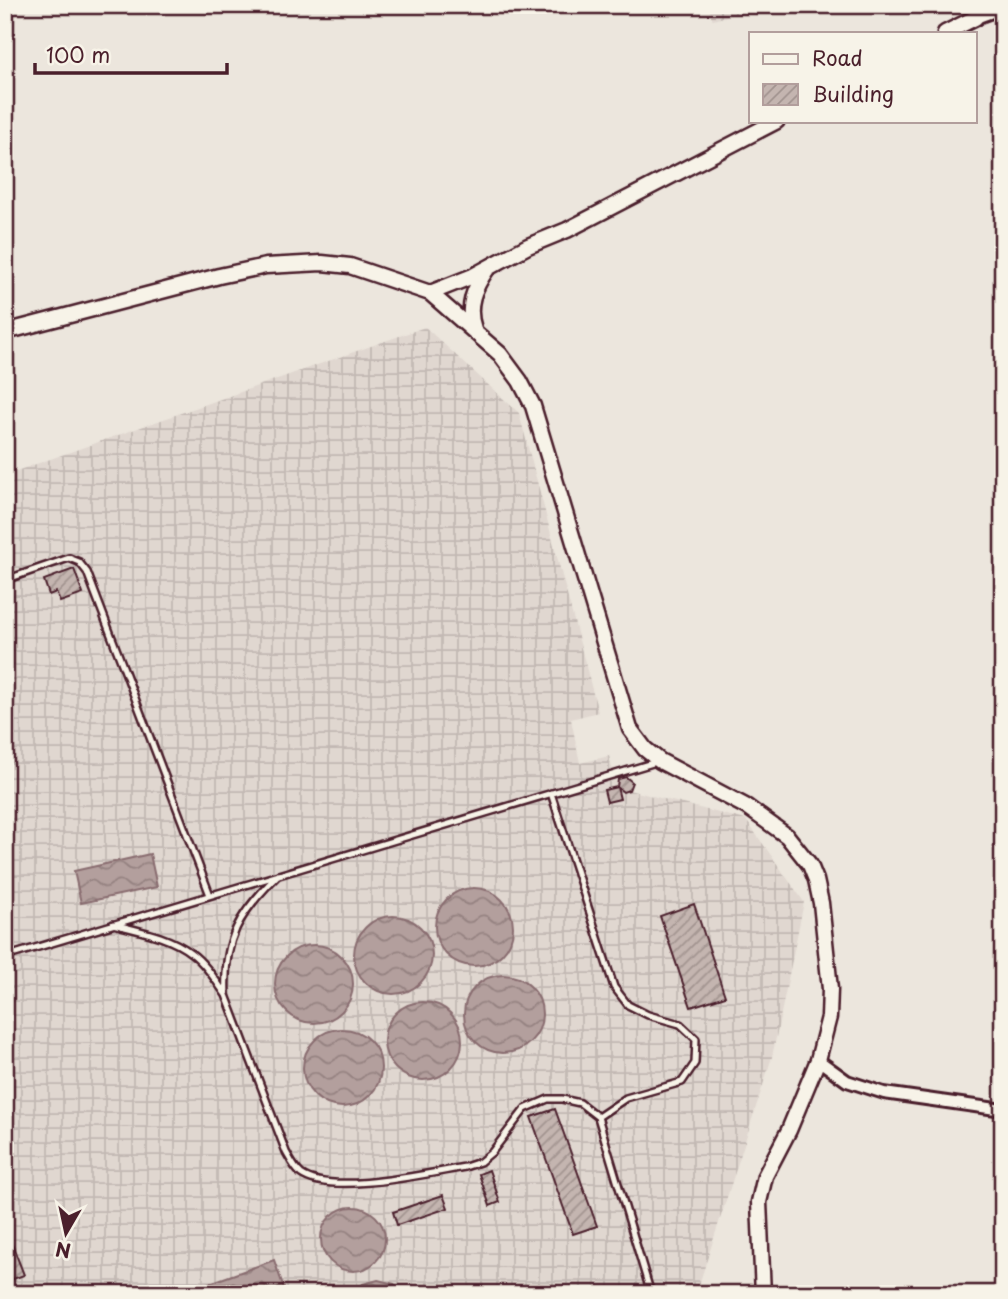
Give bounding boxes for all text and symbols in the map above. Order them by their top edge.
scale bar [35,32,228,76]
legend [749,32,976,122]
text: 100 m [46,38,110,70]
text: Road [812,41,863,73]
text: Building [812,77,894,109]
north arrow [32,1198,102,1268]
text: N [54,1236,73,1266]

